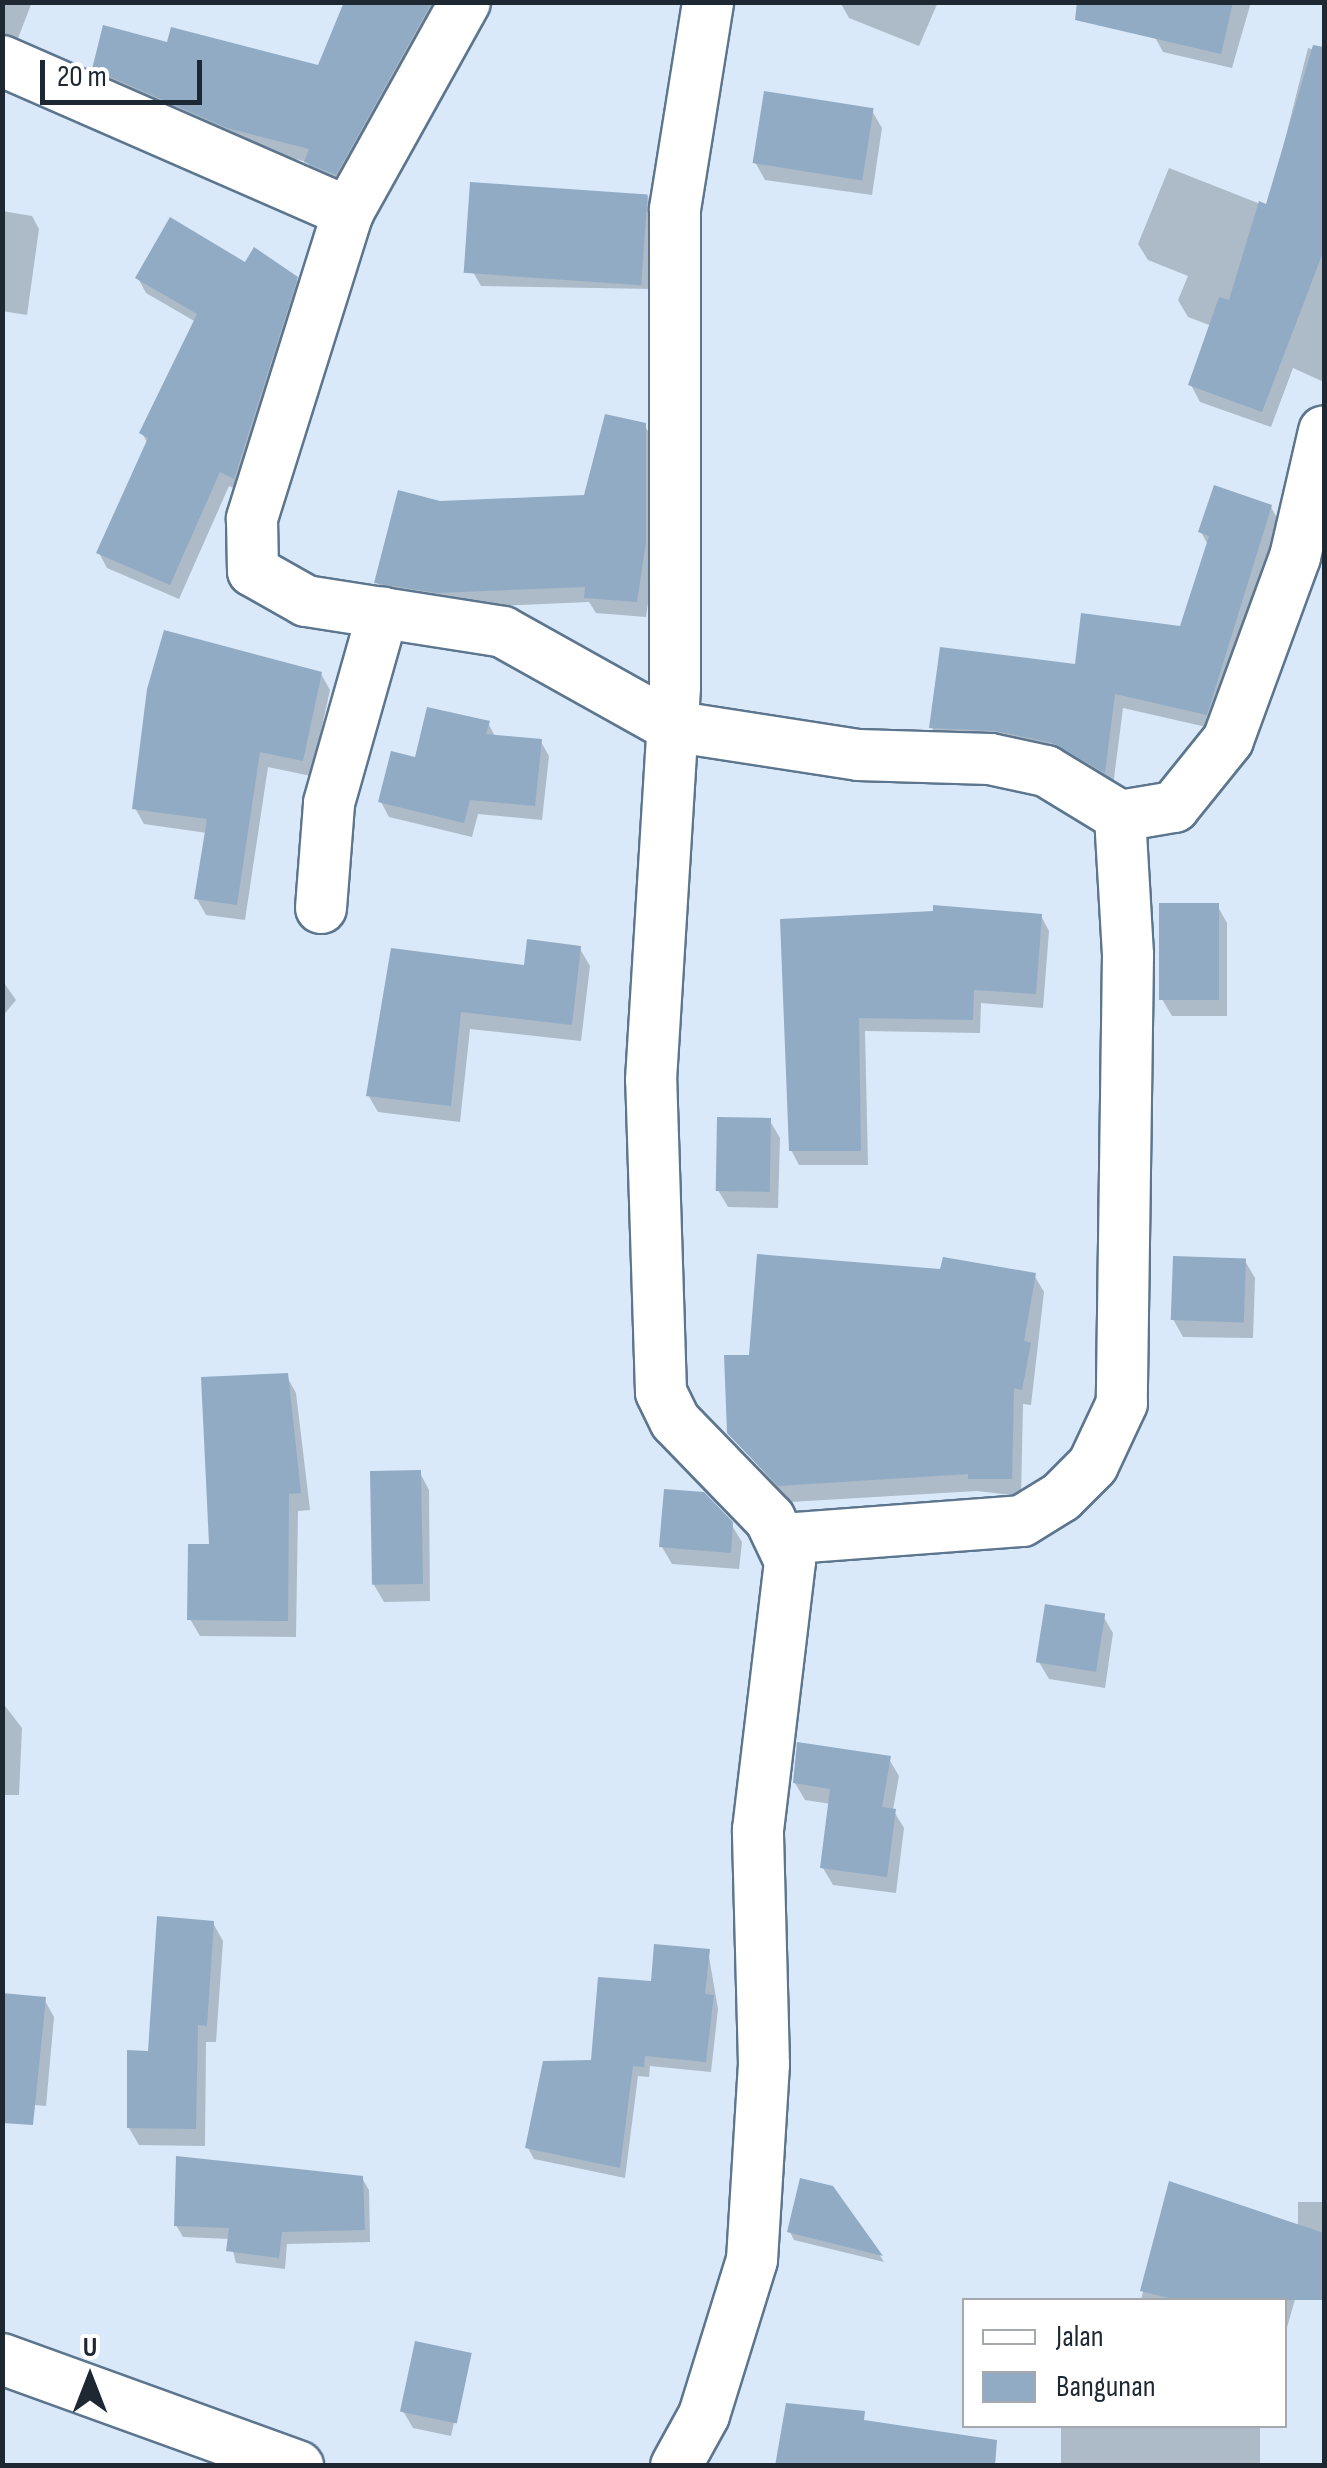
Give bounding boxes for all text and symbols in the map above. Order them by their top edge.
scale bar [45,40,208,102]
text: 20 m [57,59,107,95]
legend [962,2298,1287,2428]
text: Jalan [1056,2319,1104,2355]
north arrow [40,2328,140,2428]
text: U [83,2331,97,2364]
text: Bangunan [1056,2369,1156,2405]

